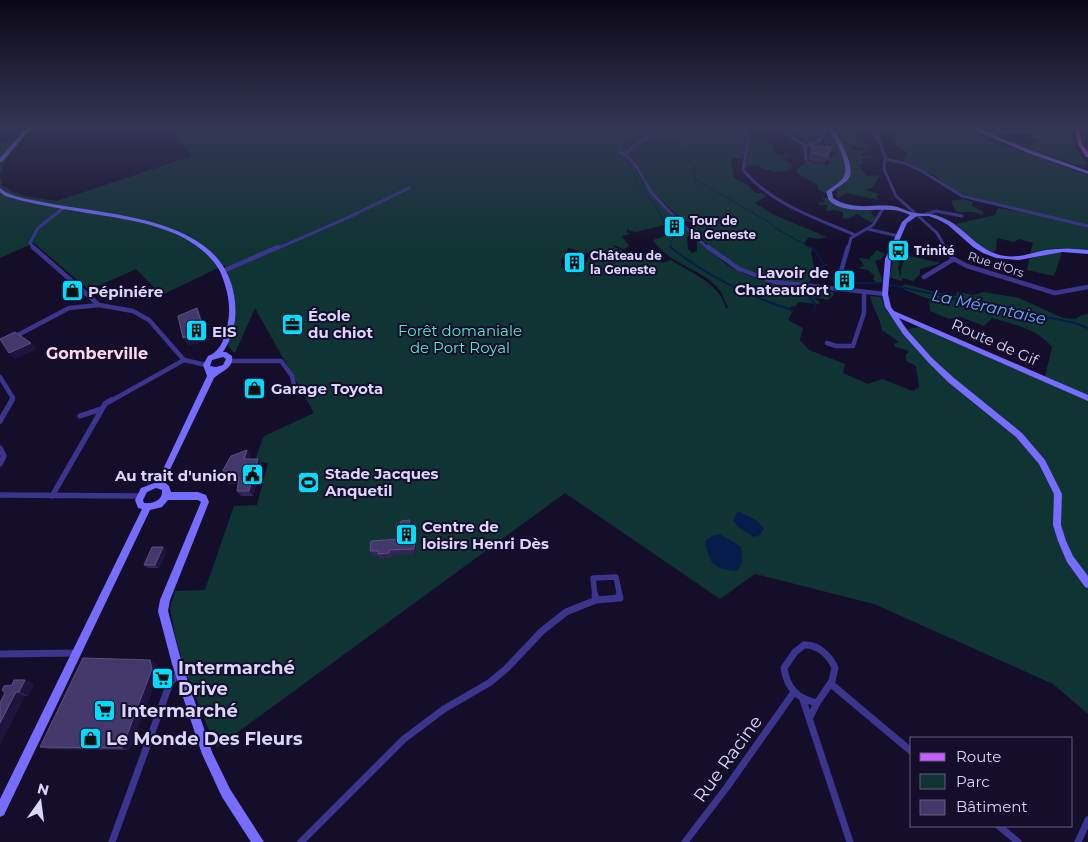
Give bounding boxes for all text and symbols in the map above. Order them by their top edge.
place label: Tour de la Geneste [690,213,757,242]
building icon: Tour de la Geneste [662,215,686,239]
bus stop icon: Trinité [886,238,910,262]
place label: Trinité [914,243,955,258]
place label: Château de la Geneste [590,248,662,277]
street label: Rue d'Ors [966,248,1026,280]
building icon: Château de la Geneste [562,250,586,274]
place label: Lavoir de Chateaufort [735,263,829,299]
building icon: Lavoir de Chateaufort [833,269,857,293]
shop icon: Pépiniére [60,279,84,303]
place label: Pépiniére [88,282,163,301]
water label: La Mérantaise [930,286,1048,328]
place label: École du chiot [308,306,373,342]
office icon: École du chiot [280,312,304,336]
street label: Route de Gif [949,314,1042,370]
building icon: EIS [184,319,208,343]
park label: Forêt domaniale de Port Royal [398,321,522,357]
place label: EIS [212,322,237,341]
district label: Gomberville [46,344,148,363]
shop icon: Garage Toyota [243,376,267,400]
place label: Garage Toyota [271,379,383,398]
public building icon: Au trait d'union [241,463,265,487]
place label: Stade Jacques Anquetil [324,464,439,500]
place label: Au trait d'union [114,466,237,485]
sports icon: Stade Jacques Anquetil [297,470,321,494]
place label: Centre de loisirs Henri Dès [422,517,549,553]
building icon: Centre de loisirs Henri Dès [394,523,418,547]
place label: Intermarché Drive [178,657,295,700]
supermarket icon: Intermarché Drive [150,666,174,690]
supermarket icon: Intermarché [93,699,117,723]
place label: Intermarché [121,700,238,722]
street label: Rue Racine [689,711,767,807]
shop icon: Le Monde Des Fleurs [78,727,102,751]
place label: Le Monde Des Fleurs [106,728,303,750]
legend [910,737,1073,827]
text: Route [956,747,1001,766]
text: Parc [956,772,990,791]
north arrow [15,777,65,827]
text: N [35,779,51,799]
text: Bâtiment [956,797,1028,816]

